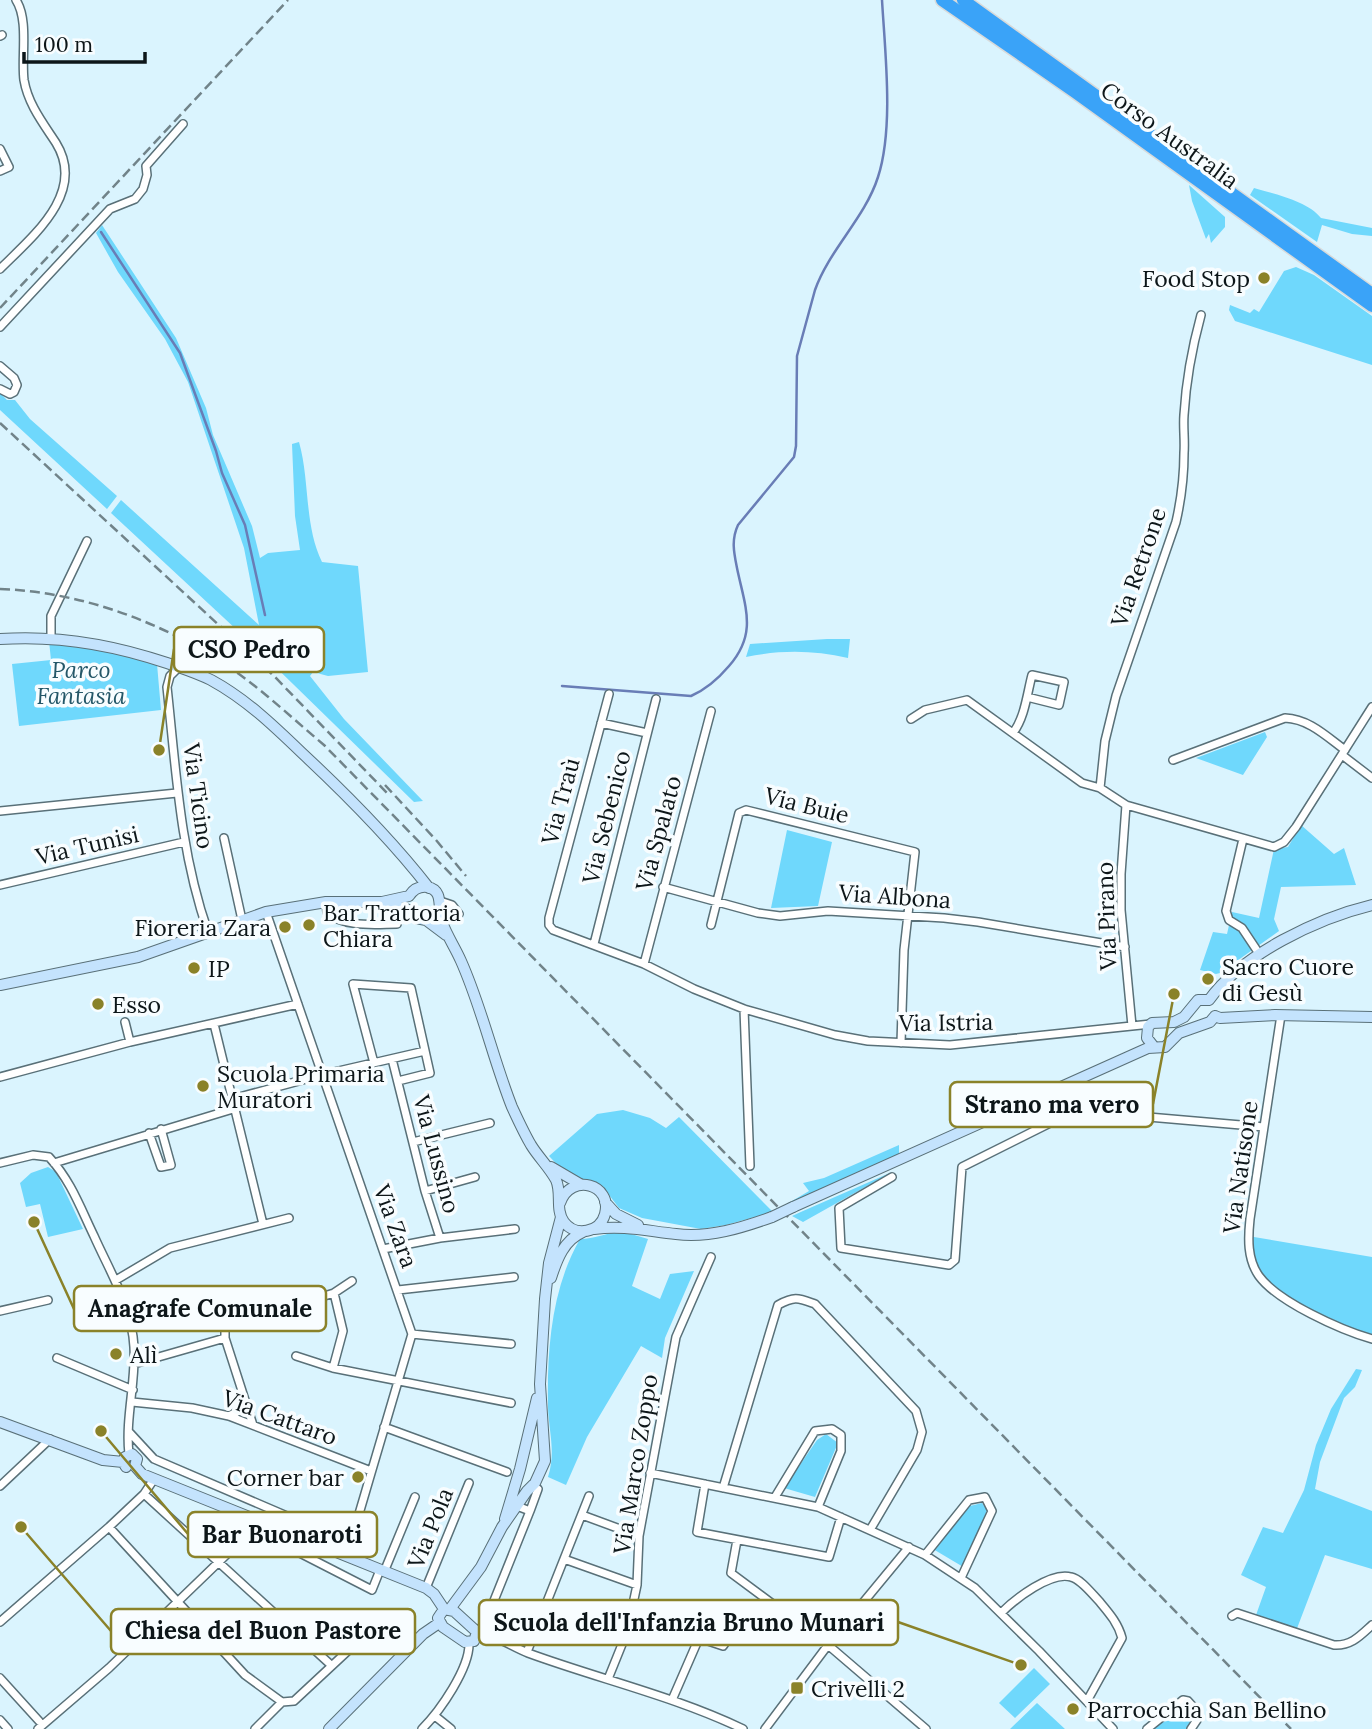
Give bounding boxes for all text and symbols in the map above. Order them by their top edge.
scale bar [24,21,145,65]
text: 100 m [35,31,93,58]
street label: Corso Australia [1095,75,1245,195]
place label: Food Stop [1142,264,1250,293]
marker: Food Stop [1256,270,1272,286]
street label: Via Retrone [1104,504,1172,631]
callout: CSO Pedro [174,627,324,672]
text: CSO Pedro [188,634,310,665]
park label: Parco Fantasia [36,655,126,710]
street label: Via Ticino [177,740,221,851]
street label: Via Sebenico [575,747,637,888]
street label: Via Traù [534,754,586,849]
street label: Via Spalato [628,772,687,895]
street label: Via Buie [761,780,852,829]
street label: Via Tunisi [32,819,141,871]
street label: Via Pirano [1090,861,1122,972]
street label: Via Albona [837,878,952,914]
place label: Bar Trattoria Chiara [323,898,461,953]
place label: Fioreria Zara [134,913,271,942]
marker: Bar Trattoria Chiara [301,917,317,933]
marker: Fioreria Zara [277,919,293,935]
place label: Sacro Cuore di Gesù [1222,952,1354,1007]
place label: IP [208,954,230,983]
marker: IP [186,960,202,976]
marker: Sacro Cuore di Gesù [1200,971,1216,987]
place label: Esso [112,990,161,1019]
marker: Esso [90,996,106,1012]
street label: Via Istria [898,1007,994,1037]
place label: Scuola Primaria Muratori [217,1059,385,1114]
marker: Scuola Primaria Muratori [195,1078,211,1094]
callout: Strano ma vero [950,1082,1153,1127]
text: Strano ma vero [965,1089,1139,1120]
street label: Via Lussino [407,1091,467,1216]
street label: Via Natisone [1216,1099,1264,1236]
street label: Via Zara [367,1179,424,1272]
callout: Anagrafe Comunale [74,1286,326,1331]
text: Anagrafe Comunale [88,1293,312,1324]
place label: Alì [129,1340,157,1369]
marker: Alì [108,1346,124,1362]
street label: Via Marco Zoppo [606,1372,664,1557]
street label: Via Cattaro [218,1383,341,1451]
place label: Corner bar [227,1463,344,1492]
marker: Corner bar [350,1469,366,1485]
street label: Via Pola [400,1483,459,1573]
callout: Bar Buonaroti [188,1512,377,1557]
text: Bar Buonaroti [202,1519,363,1550]
callout: Scuola dell'Infanzia Bruno Munari [479,1600,898,1645]
text: Scuola dell'Infanzia Bruno Munari [494,1607,885,1638]
callout: Chiesa del Buon Pastore [111,1609,415,1654]
text: Chiesa del Buon Pastore [125,1615,401,1646]
place label: Crivelli 2 [811,1674,905,1703]
marker: Crivelli 2 [789,1680,805,1696]
place label: Parrocchia San Bellino [1087,1695,1326,1724]
marker: Parrocchia San Bellino [1065,1701,1081,1717]

